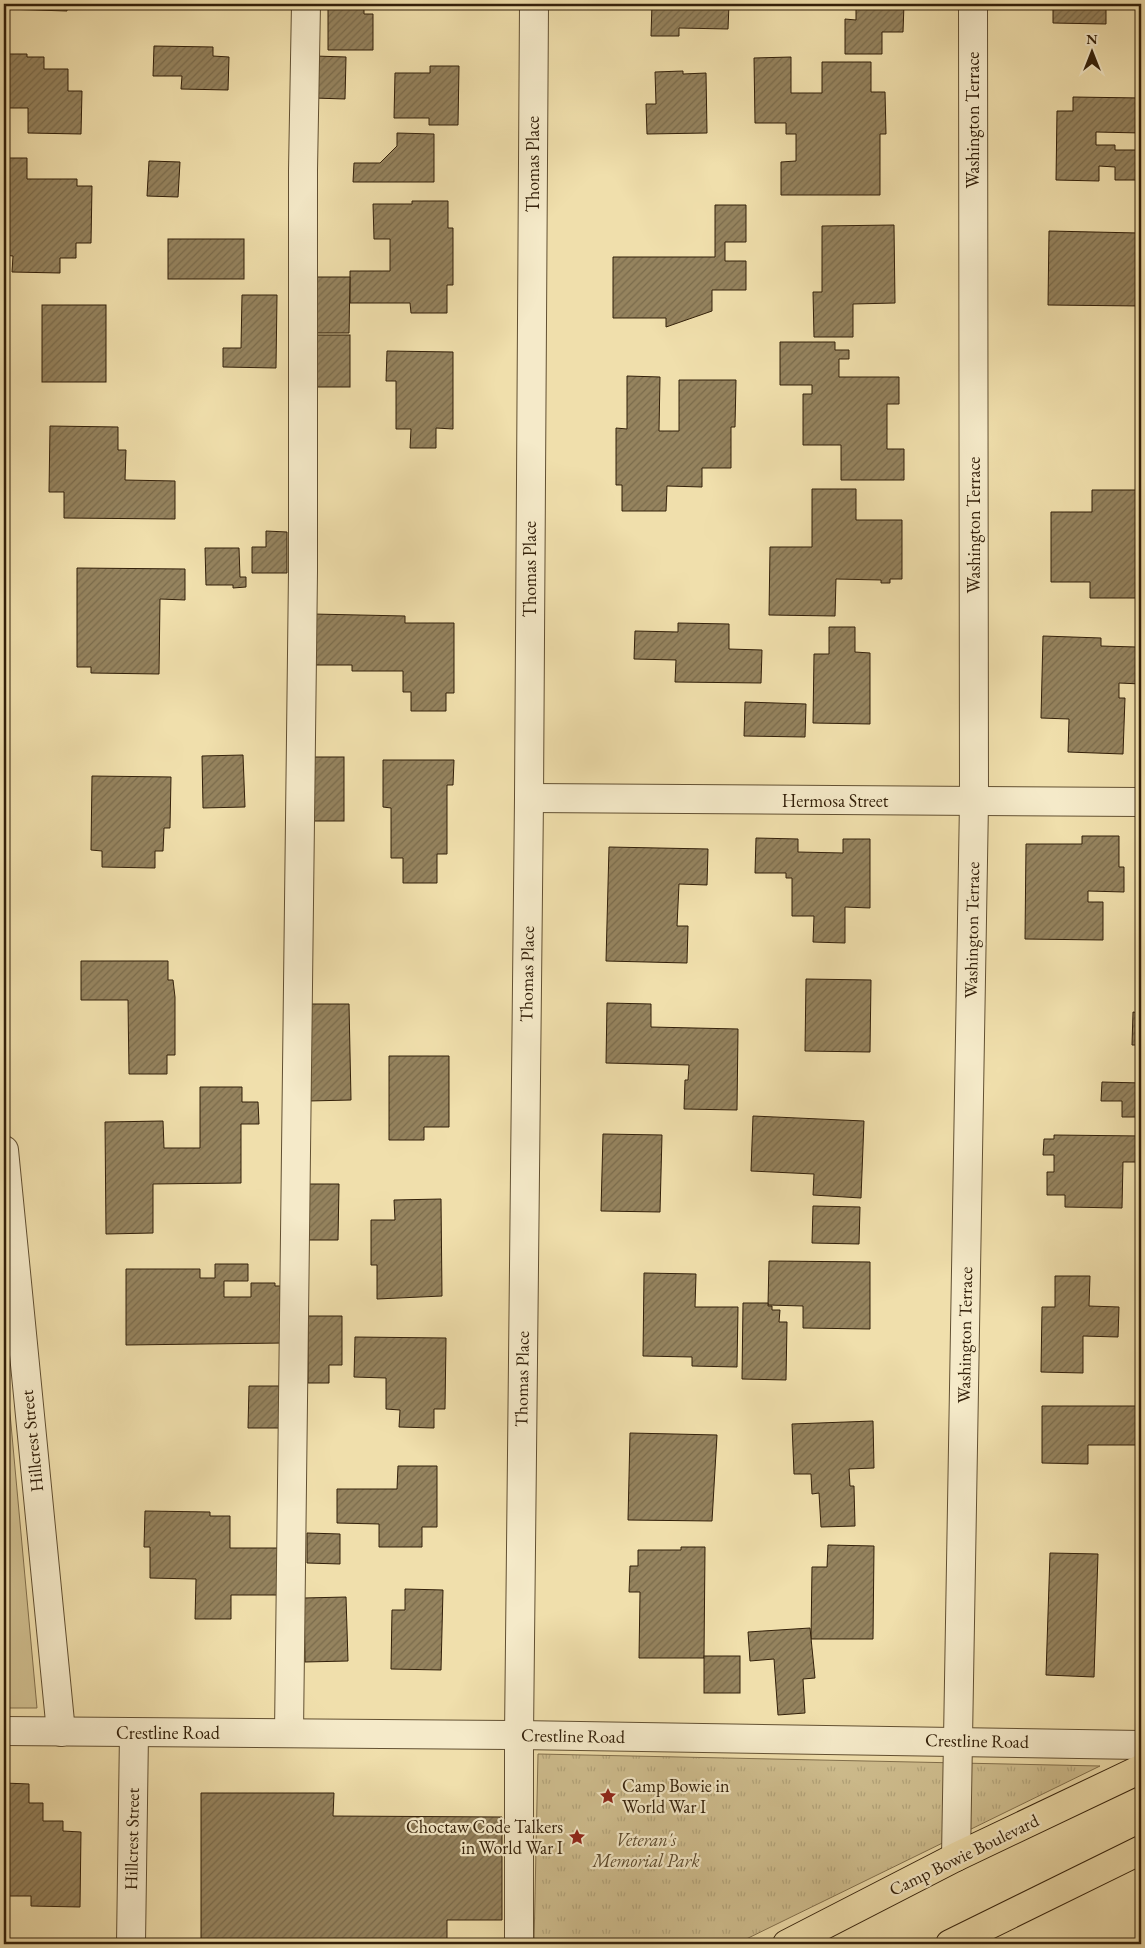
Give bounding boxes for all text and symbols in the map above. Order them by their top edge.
north arrow [1068,28,1118,78]
text: N [1086,30,1098,48]
street label: Washington Terrace [961,52,984,188]
street label: Thomas Place [521,116,544,212]
street label: Washington Terrace [962,457,985,593]
street label: Thomas Place [518,521,541,617]
street label: Hermosa Street [782,789,889,812]
street label: Washington Terrace [959,861,984,999]
street label: Thomas Place [514,926,539,1022]
street label: Washington Terrace [952,1266,977,1404]
street label: Thomas Place [509,1331,534,1427]
street label: Hillcrest Street [15,1389,48,1493]
street label: Crestline Road [116,1721,221,1744]
street label: Crestline Road [521,1723,626,1748]
street label: Crestline Road [925,1728,1030,1753]
place label: Camp Bowie in World War I [622,1774,730,1818]
place icon: Camp Bowie in World War I [598,1786,618,1806]
street label: Hillcrest Street [119,1787,144,1890]
street label: Camp Bowie Boulevard [885,1808,1043,1901]
place label: Choctaw Code Talkers in World War I [406,1815,563,1859]
place icon: Choctaw Code Talkers in World War I [567,1827,587,1847]
park label: Veteran's Memorial Park [591,1828,700,1872]

